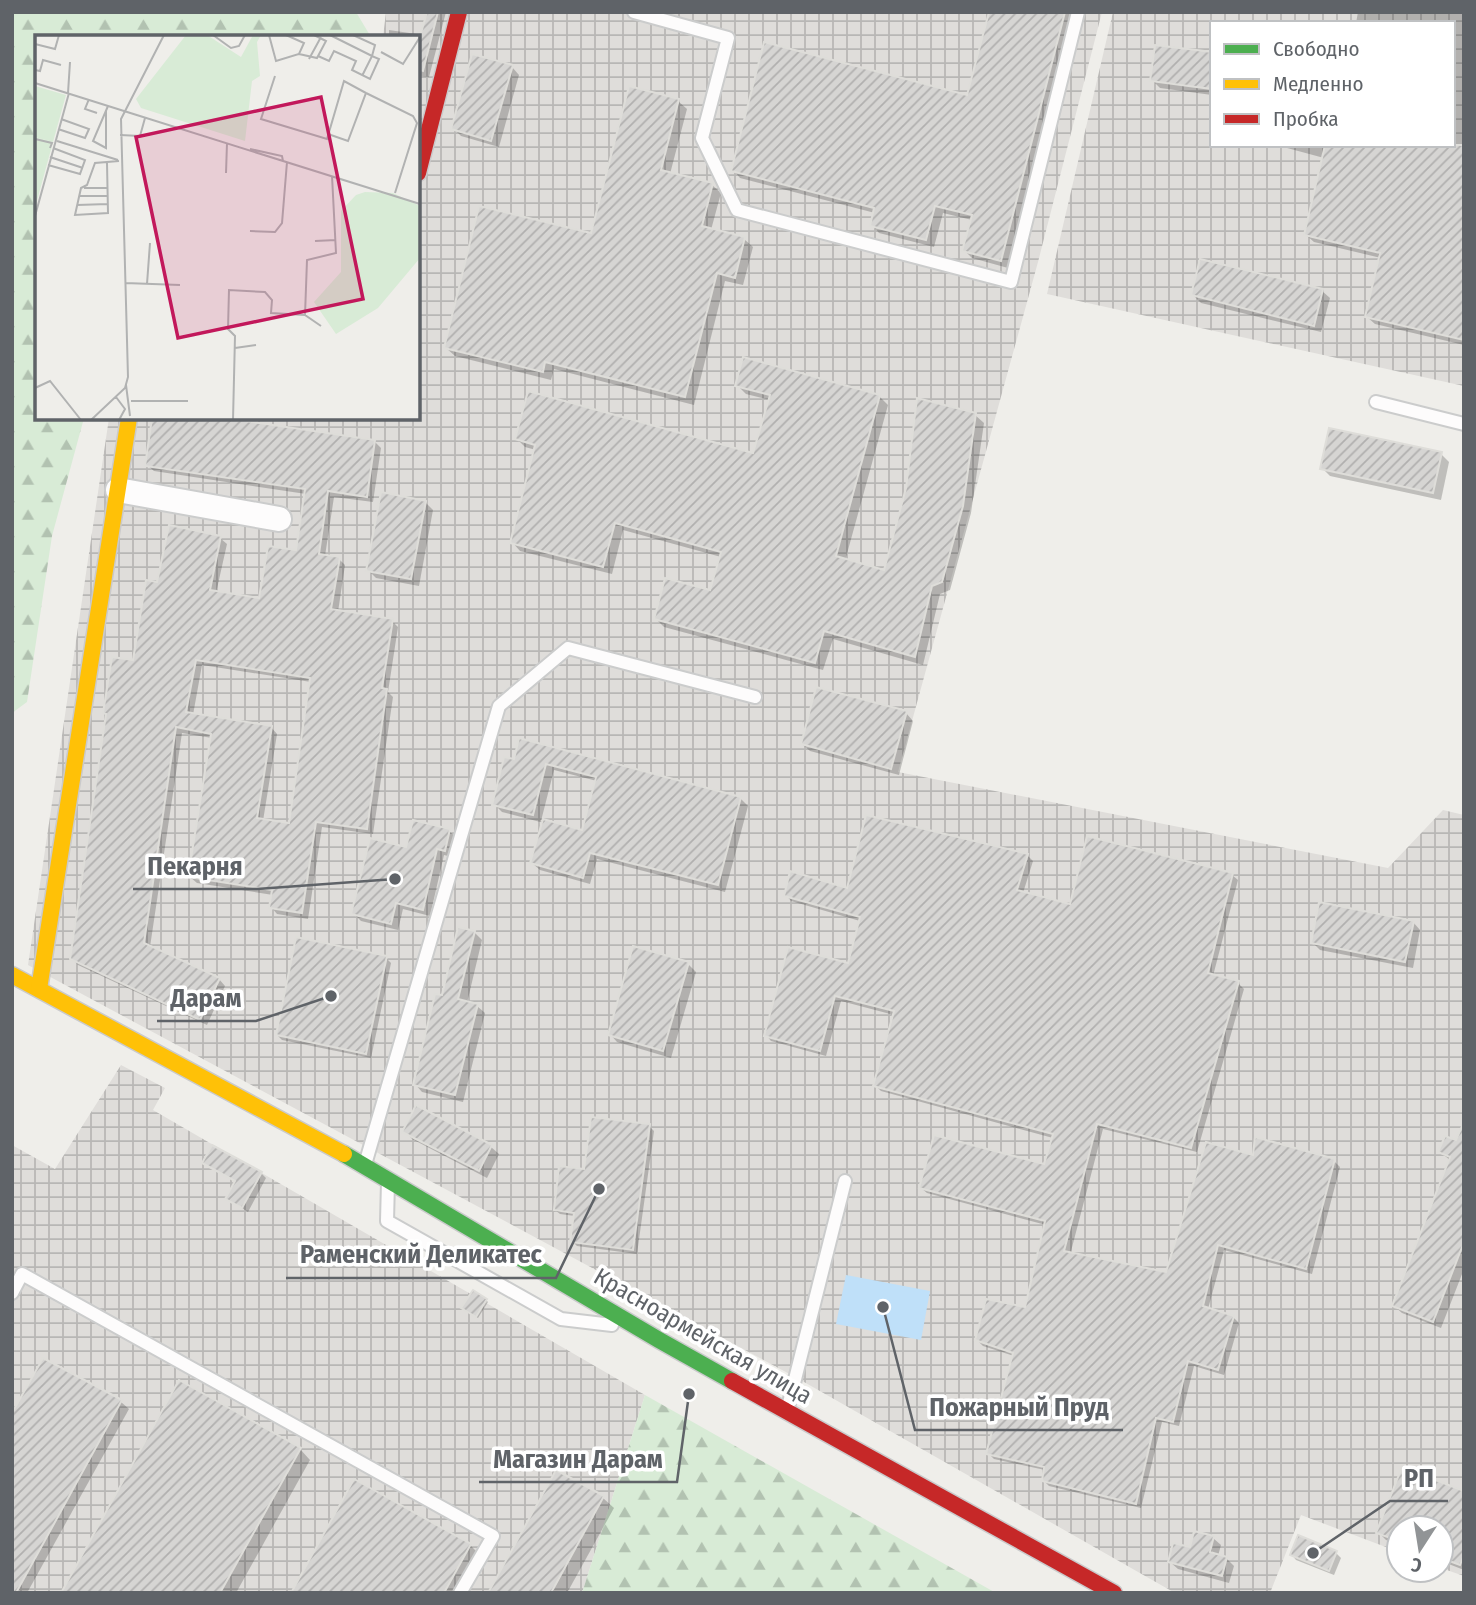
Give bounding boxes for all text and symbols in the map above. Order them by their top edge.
legend [1210,21,1455,147]
inset map [35,35,420,420]
text: Свободно [1273,36,1359,62]
text: Медленно [1273,71,1363,97]
text: Пробка [1273,106,1339,132]
callout: Пекарня [133,842,257,889]
text: Пекарня [147,851,243,882]
callout: Дарам [157,974,256,1021]
text: Дарам [170,983,241,1014]
callout: Раменский Деликатес [286,1231,556,1278]
text: Раменский Деликатес [300,1239,543,1270]
street label: Красноармейская улица [589,1262,817,1410]
callout: Пожарный Пруд [915,1383,1123,1430]
text: Пожарный Пруд [929,1392,1109,1423]
callout: Магазин Дарам [479,1435,677,1482]
text: Магазин Дарам [493,1444,663,1475]
callout: РП [1390,1454,1448,1501]
text: РП [1404,1463,1434,1494]
north arrow [1385,1514,1455,1584]
text: С [1409,1553,1424,1577]

